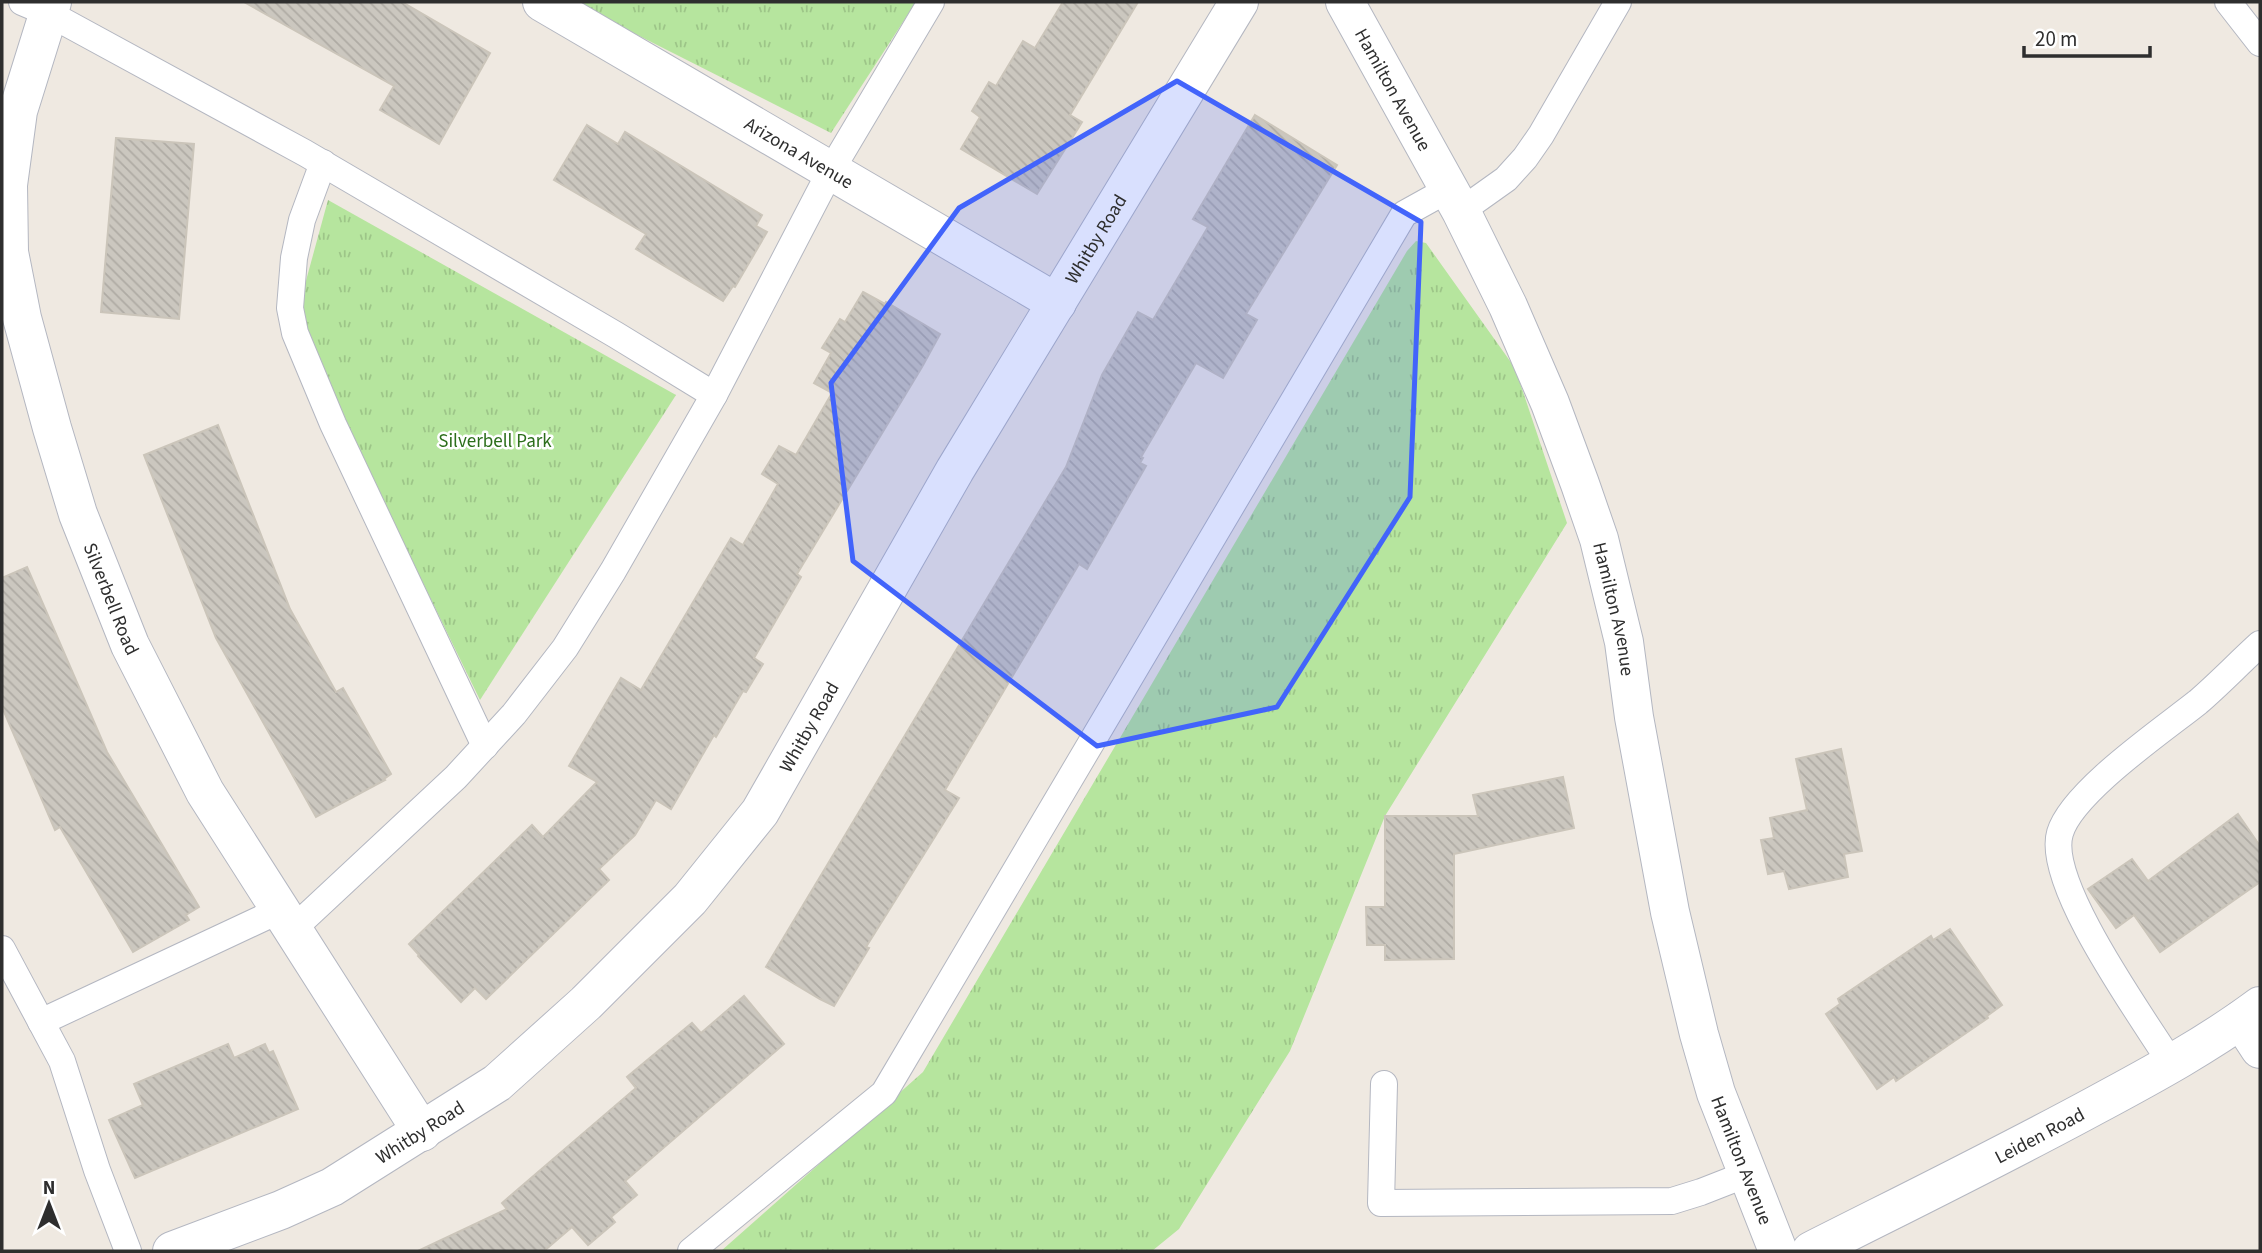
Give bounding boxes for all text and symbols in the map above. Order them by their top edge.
scale bar [2024,14,2150,58]
street label: Hamilton Avenue [1347,24,1437,156]
text: 20 m [2035,24,2077,54]
street label: Arizona Avenue [739,111,858,196]
street label: Whitby Road [1059,190,1134,289]
park label: Silverbell Park [438,428,552,455]
street label: Silverbell Road [76,539,145,660]
street label: Hamilton Avenue [1585,539,1640,678]
street label: Whitby Road [773,677,846,778]
street label: Hamilton Avenue [1703,1092,1778,1229]
street label: Whitby Road [371,1095,470,1171]
street label: Leiden Road [1990,1102,2090,1171]
north arrow [14,1169,84,1239]
text: N [43,1175,55,1202]

